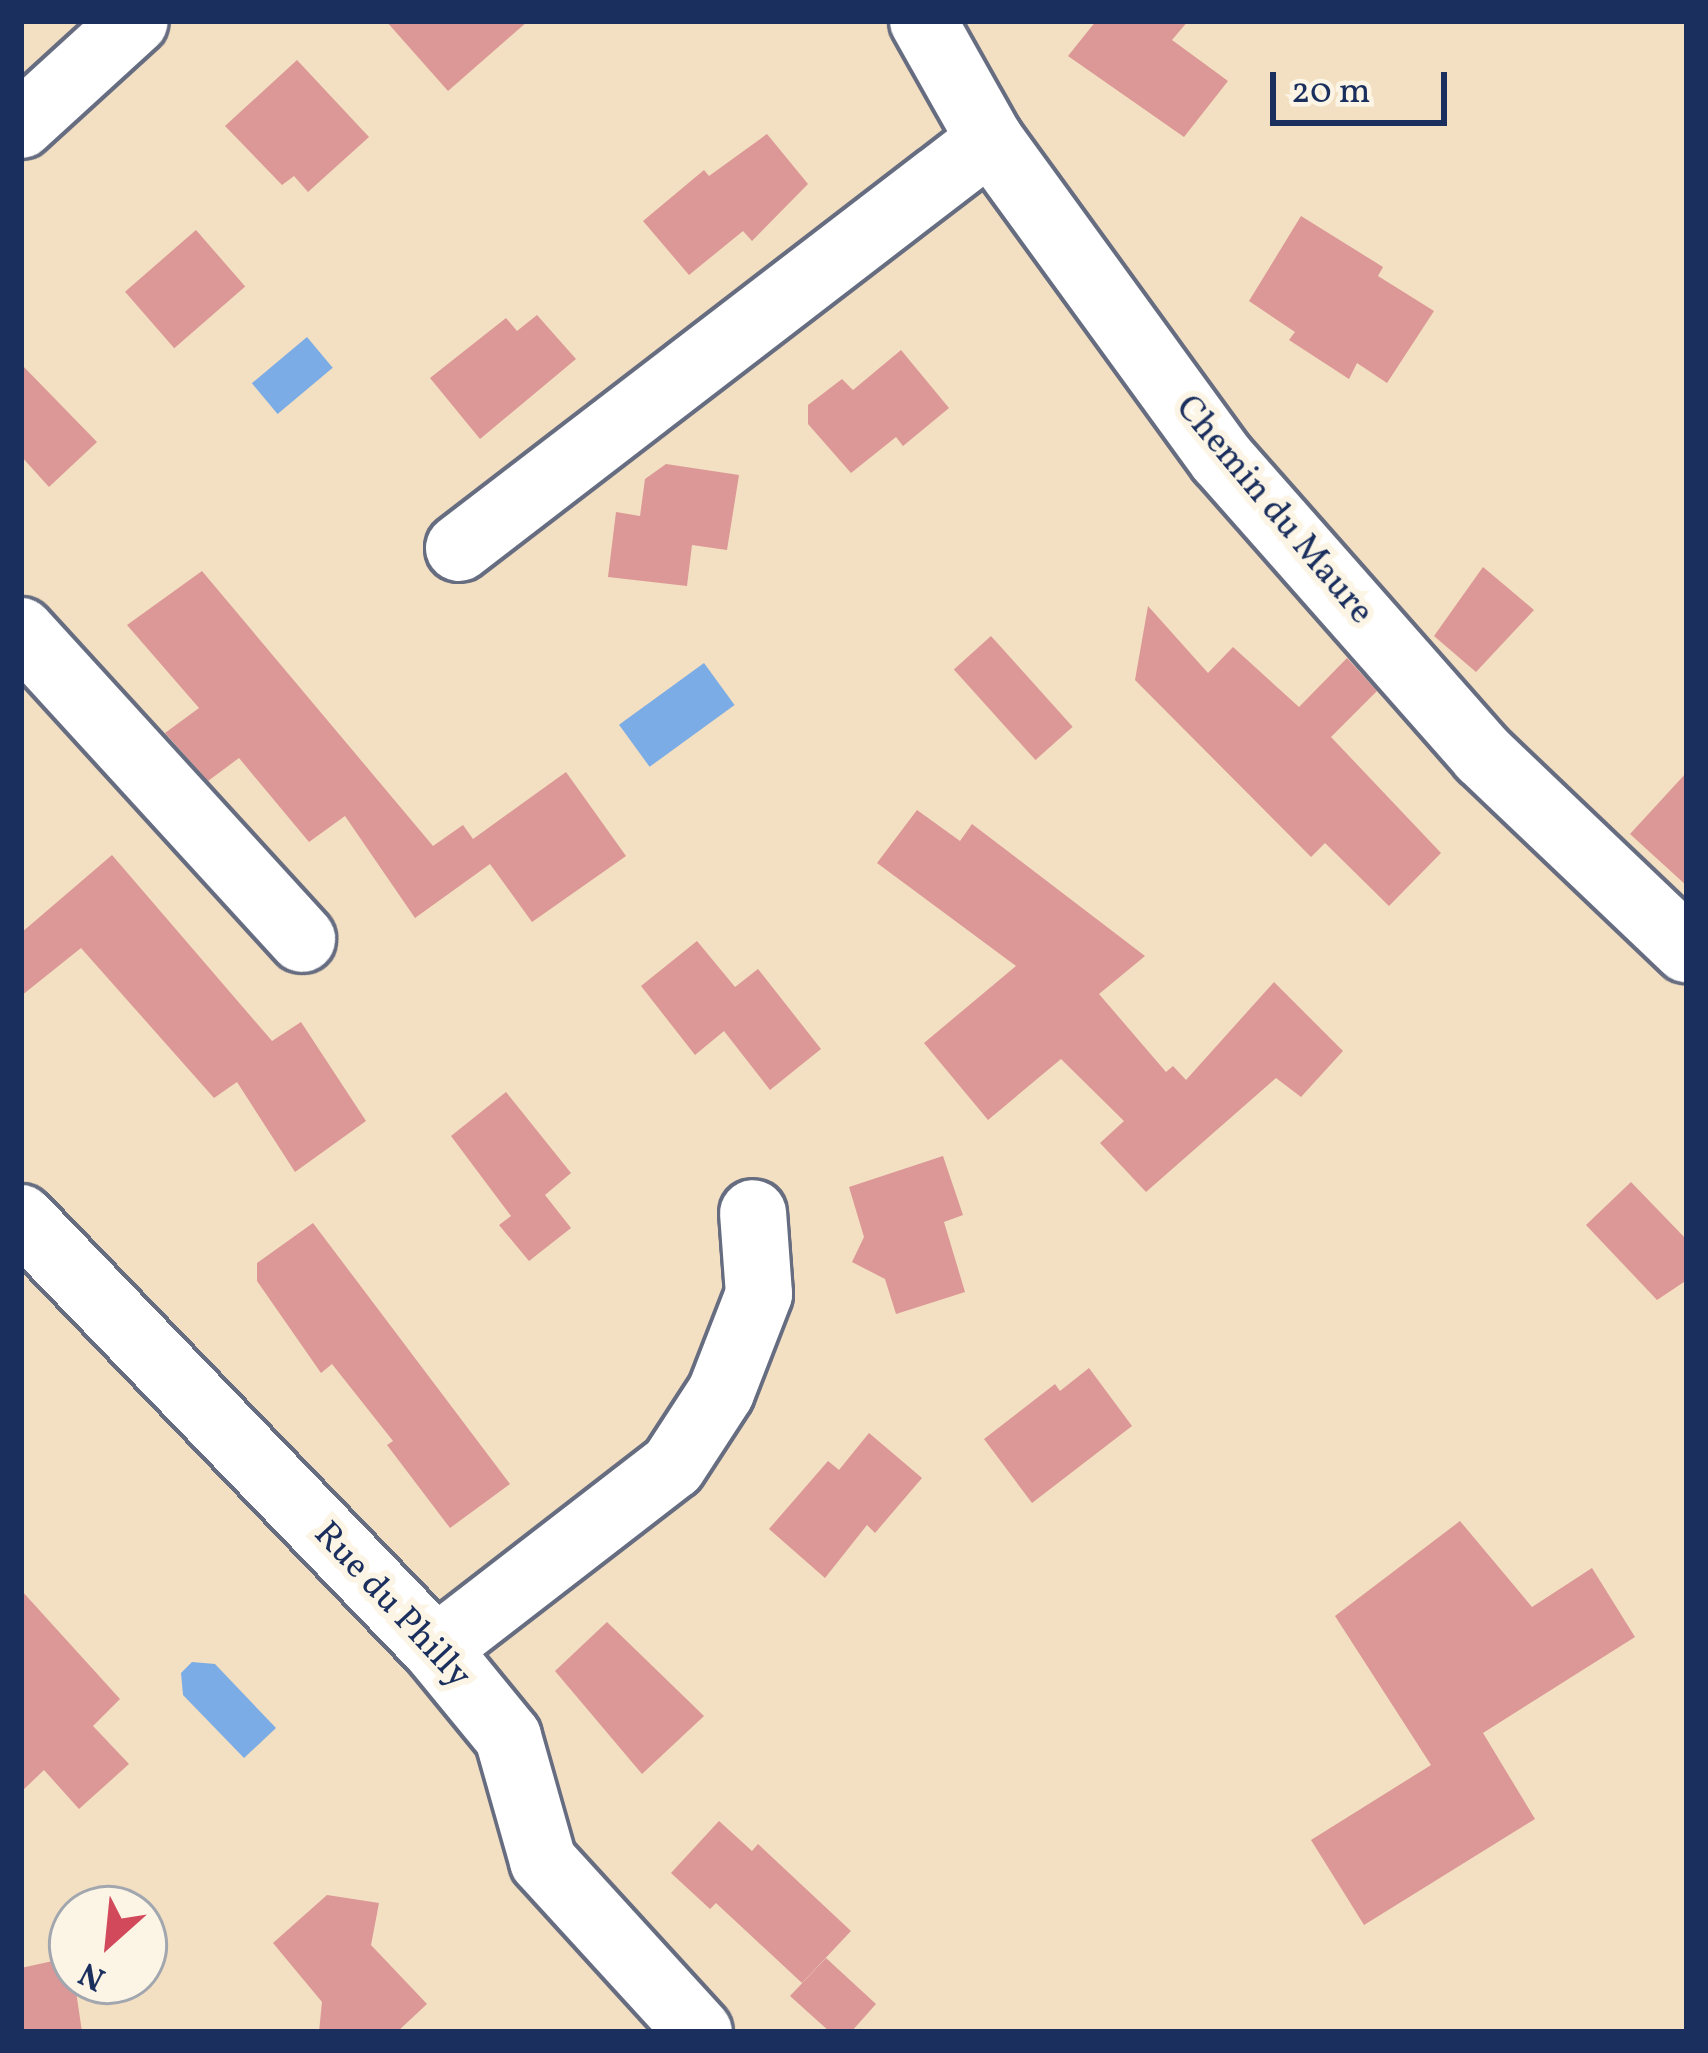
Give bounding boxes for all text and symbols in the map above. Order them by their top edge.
scale bar [1276,48,1453,122]
text: 20 m [1291,68,1371,118]
street label: Chemin du Maure [1165,388,1381,634]
street label: Rue du Philly [303,1514,479,1698]
north arrow [48,1885,168,2005]
text: N [72,1948,114,2000]

